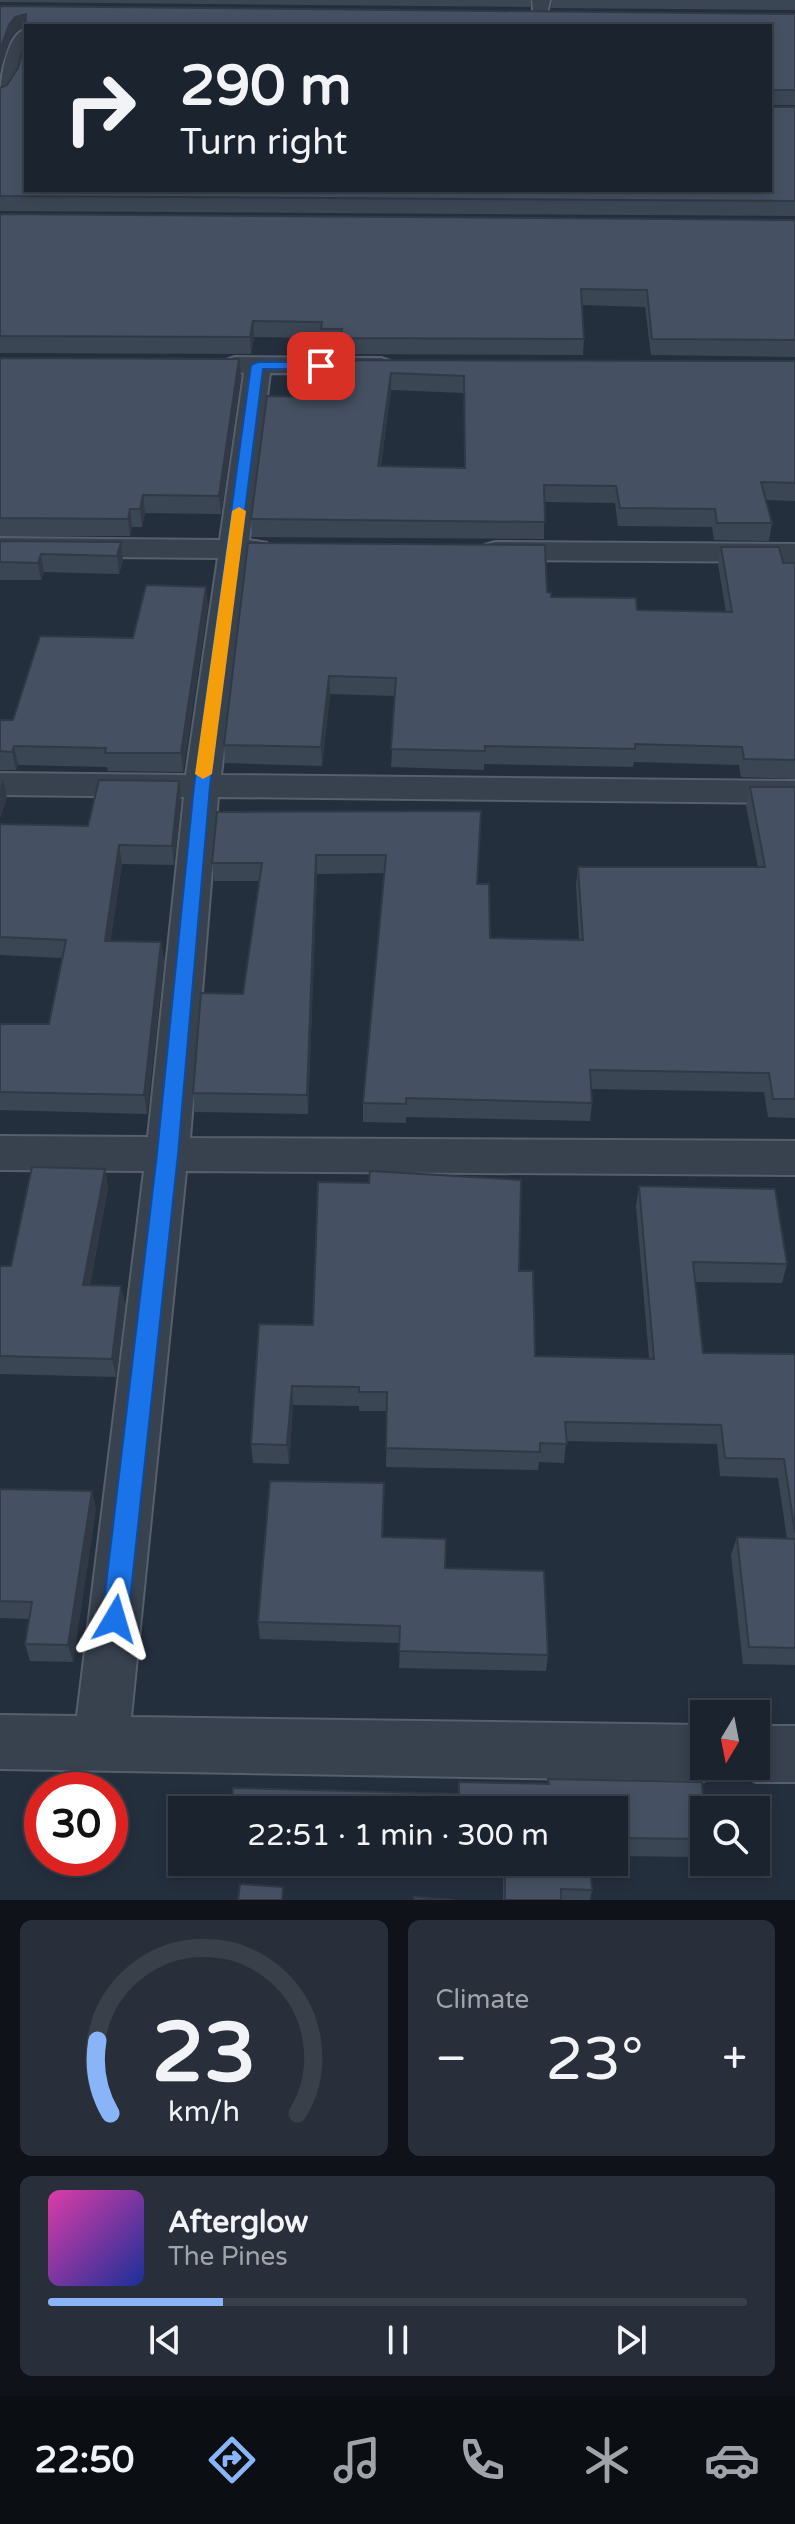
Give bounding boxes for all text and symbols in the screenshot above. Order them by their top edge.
text: 290 m [180,53,351,120]
icon: right [48,56,152,160]
text: Turn right [180,121,347,164]
pin [287,332,355,400]
icon: arrive [299,344,343,388]
position arrow [73,1577,157,1661]
north arrow [690,1700,770,1780]
map controls [690,1700,770,1876]
speed limit sign: 30 [24,1772,128,1876]
button: search [690,1796,770,1876]
text: 22:51 · 1 min · 300 m [247,1817,549,1854]
text: Climate [436,1984,529,2015]
text: 23 [152,2004,256,2104]
text: 23° [546,2024,644,2096]
text: − [436,2033,467,2086]
text: + [722,2033,747,2086]
text: km/h [168,2095,240,2129]
text: Afterglow [168,2204,308,2241]
text: The Pines [168,2241,288,2272]
icon: previous [143,2318,187,2362]
icon: pause [376,2318,420,2362]
icon: next [609,2318,653,2362]
icon: directions [204,2432,260,2488]
icon: music [329,2432,385,2488]
icon: phone [454,2432,510,2488]
icon: climate [579,2432,635,2488]
icon: car [704,2432,760,2488]
text: 22:50 [35,2439,134,2482]

